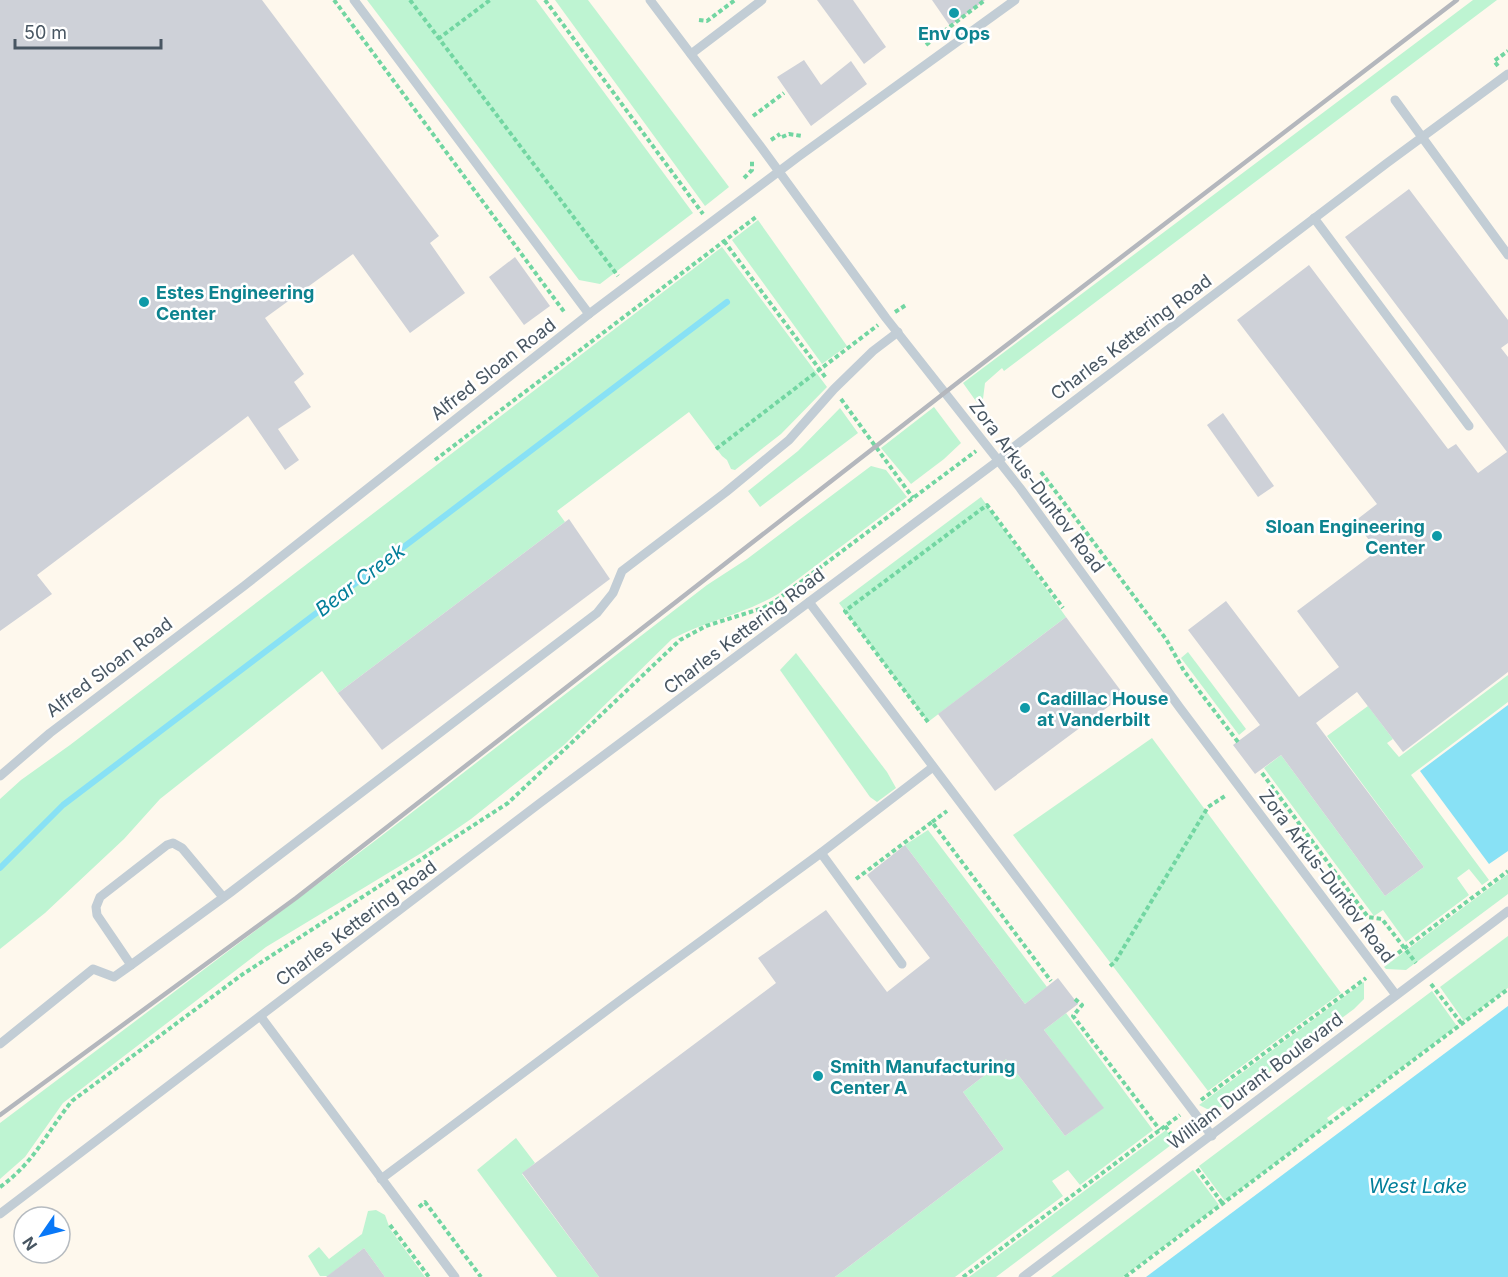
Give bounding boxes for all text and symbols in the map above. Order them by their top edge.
marker: Env Ops [947,6,961,20]
scale bar [15,12,160,50]
text: 50 m [24,22,67,43]
place label: Env Ops [918,23,990,44]
street label: Charles Kettering Road [1047,270,1215,404]
place label: Estes Engineering Center [156,282,314,324]
marker: Estes Engineering Center [137,295,151,309]
street label: Alfred Sloan Road [426,314,560,424]
street label: Zora Arkus-Duntov Road [965,395,1109,577]
place label: Sloan Engineering Center [1265,516,1425,558]
marker: Sloan Engineering Center [1430,529,1444,543]
water label: Bear Creek [311,538,410,621]
street label: Charles Kettering Road [660,564,828,698]
street label: Alfred Sloan Road [42,613,176,721]
place label: Cadillac House at Vanderbilt [1037,688,1169,730]
marker: Cadillac House at Vanderbilt [1018,701,1032,715]
street label: Zora Arkus-Duntov Road [1255,785,1399,967]
street label: Charles Kettering Road [272,856,440,990]
street label: William Durant Boulevard [1163,1008,1347,1154]
place label: Smith Manufacturing Center A [830,1056,1015,1098]
marker: Smith Manufacturing Center A [811,1069,825,1083]
water label: West Lake [1369,1174,1467,1198]
north arrow [12,1205,72,1265]
text: N [18,1233,41,1254]

